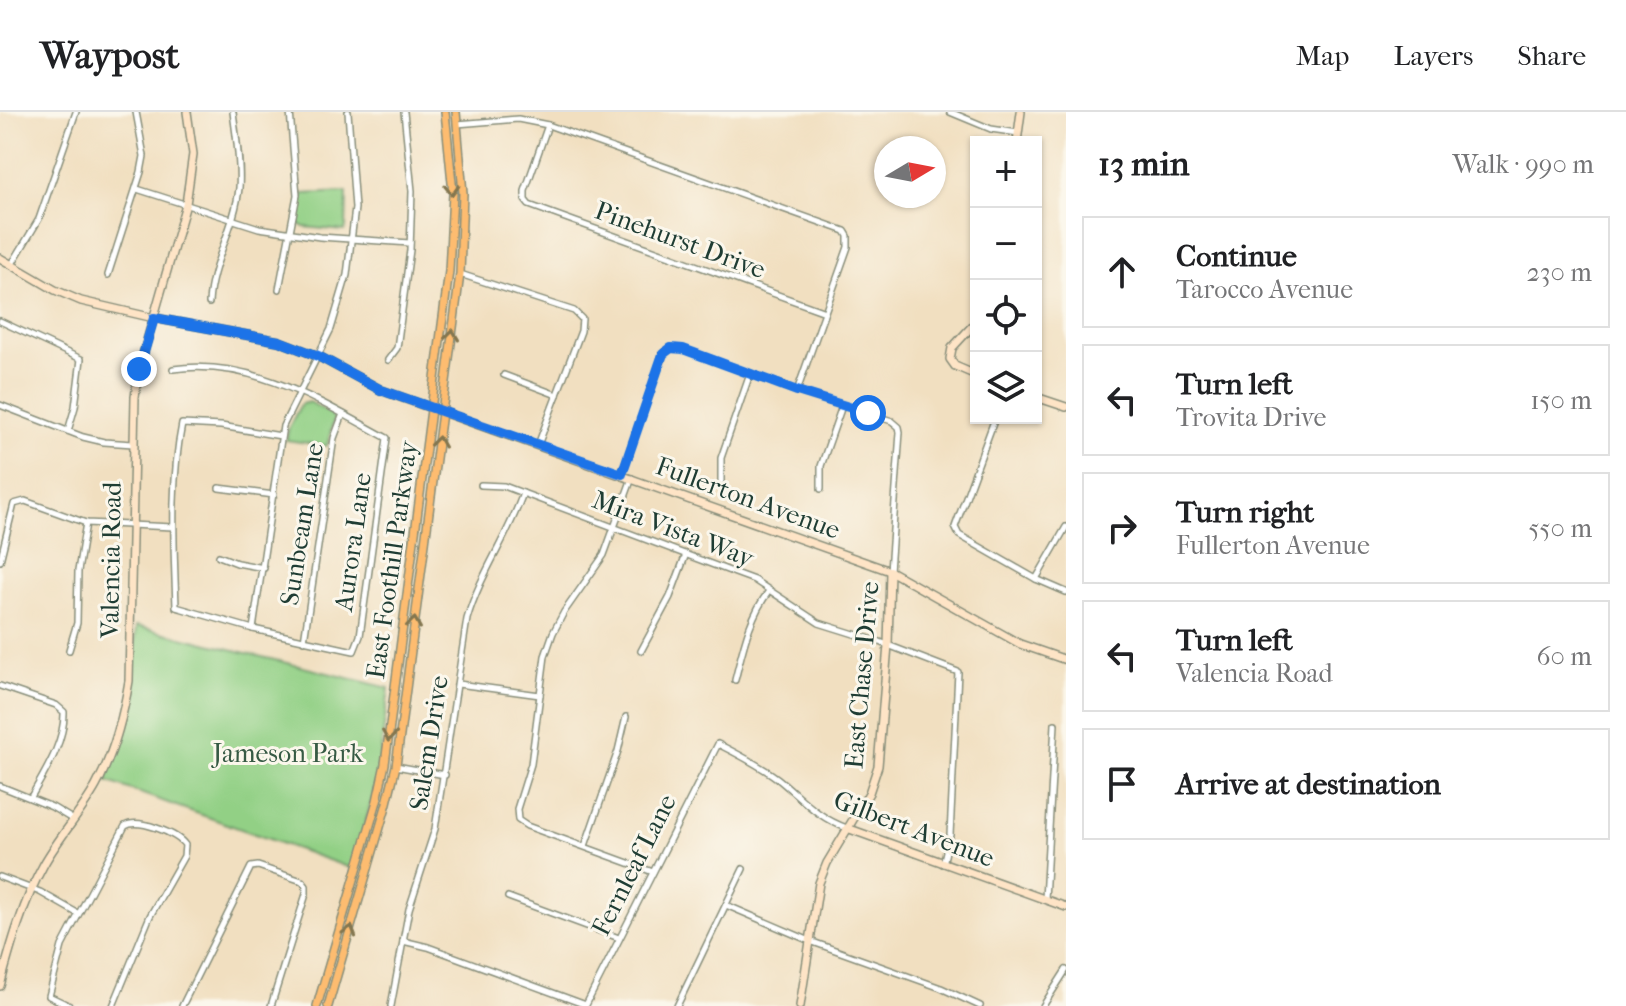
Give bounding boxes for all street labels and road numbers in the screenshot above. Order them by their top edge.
street label: Pinehurst Drive [591,195,770,285]
street label: East Foothill Parkway [360,438,424,681]
street label: Sunbeam Lane [274,440,330,608]
street label: Fullerton Avenue [652,450,844,546]
street label: Aurora Lane [328,471,378,614]
street label: Valencia Road [94,481,128,640]
street label: Mira Vista Way [588,484,759,574]
street label: East Chase Drive [838,580,886,770]
street label: Salem Drive [403,673,455,813]
street label: Gilbert Avenue [829,784,999,874]
street label: Fernleaf Lane [585,789,683,941]

